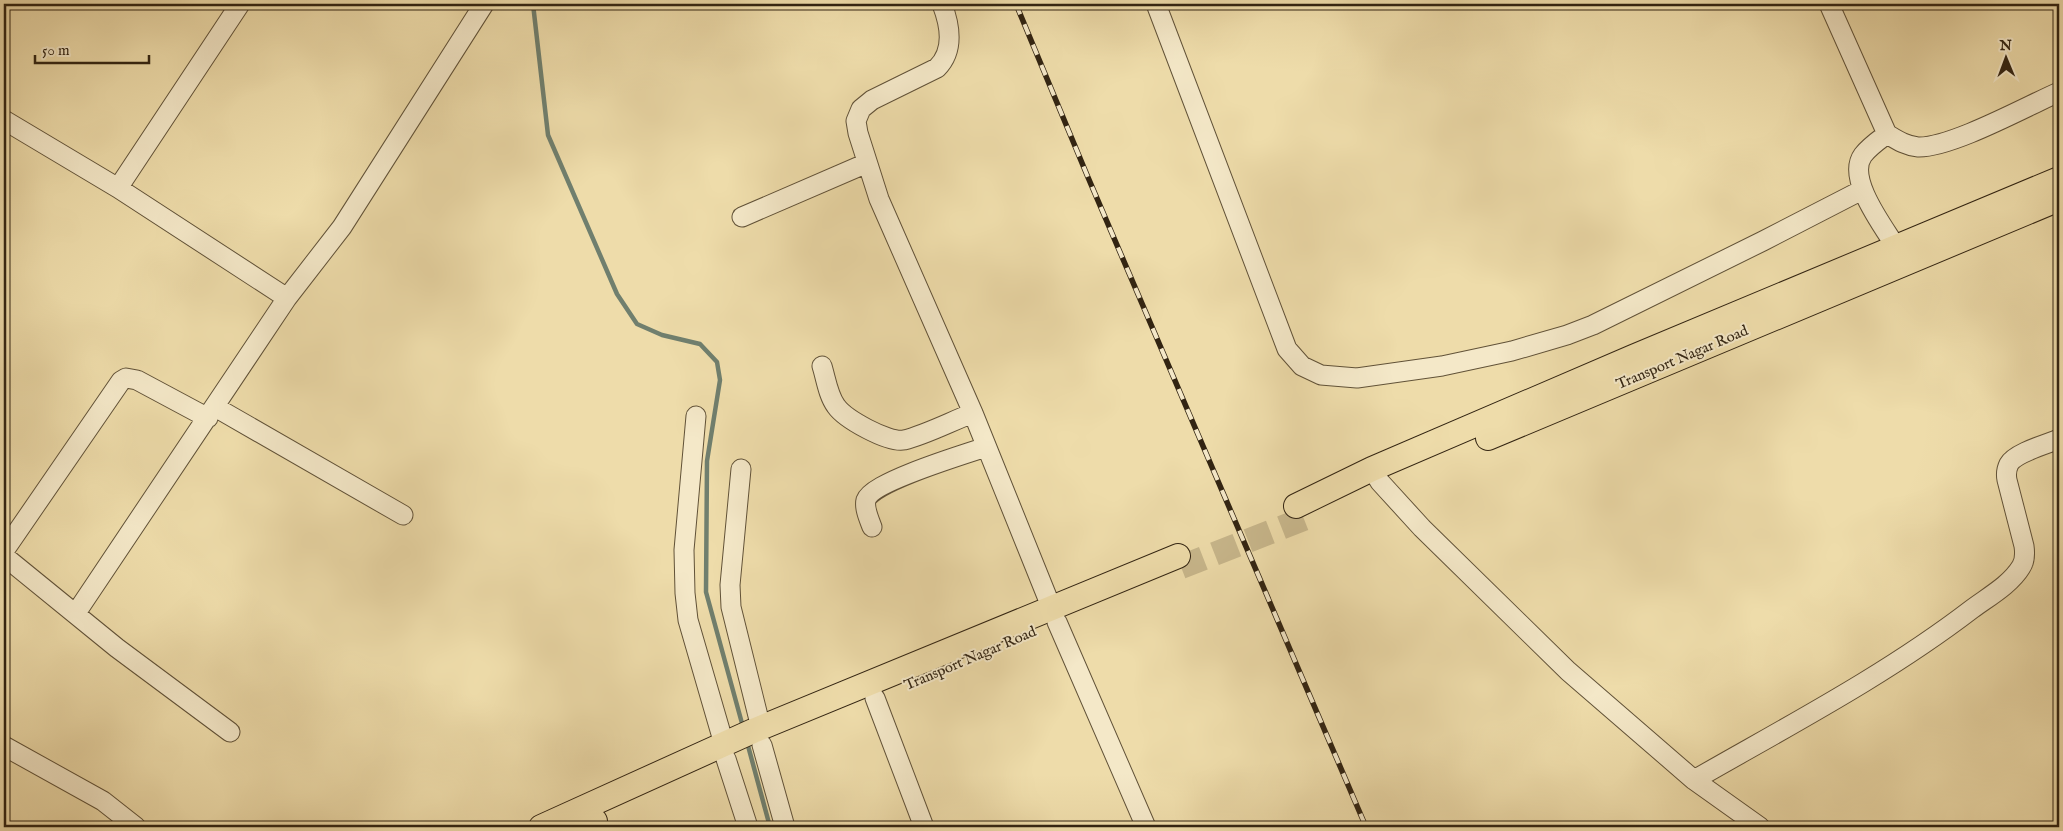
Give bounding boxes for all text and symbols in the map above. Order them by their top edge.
scale bar [35,32,149,64]
north arrow [1980,32,2030,82]
text: N [1999,37,2012,55]
text: 50 m [42,41,70,60]
street label: Transport Nagar Road [1613,321,1752,394]
street label: Transport Nagar Road [901,622,1040,695]

